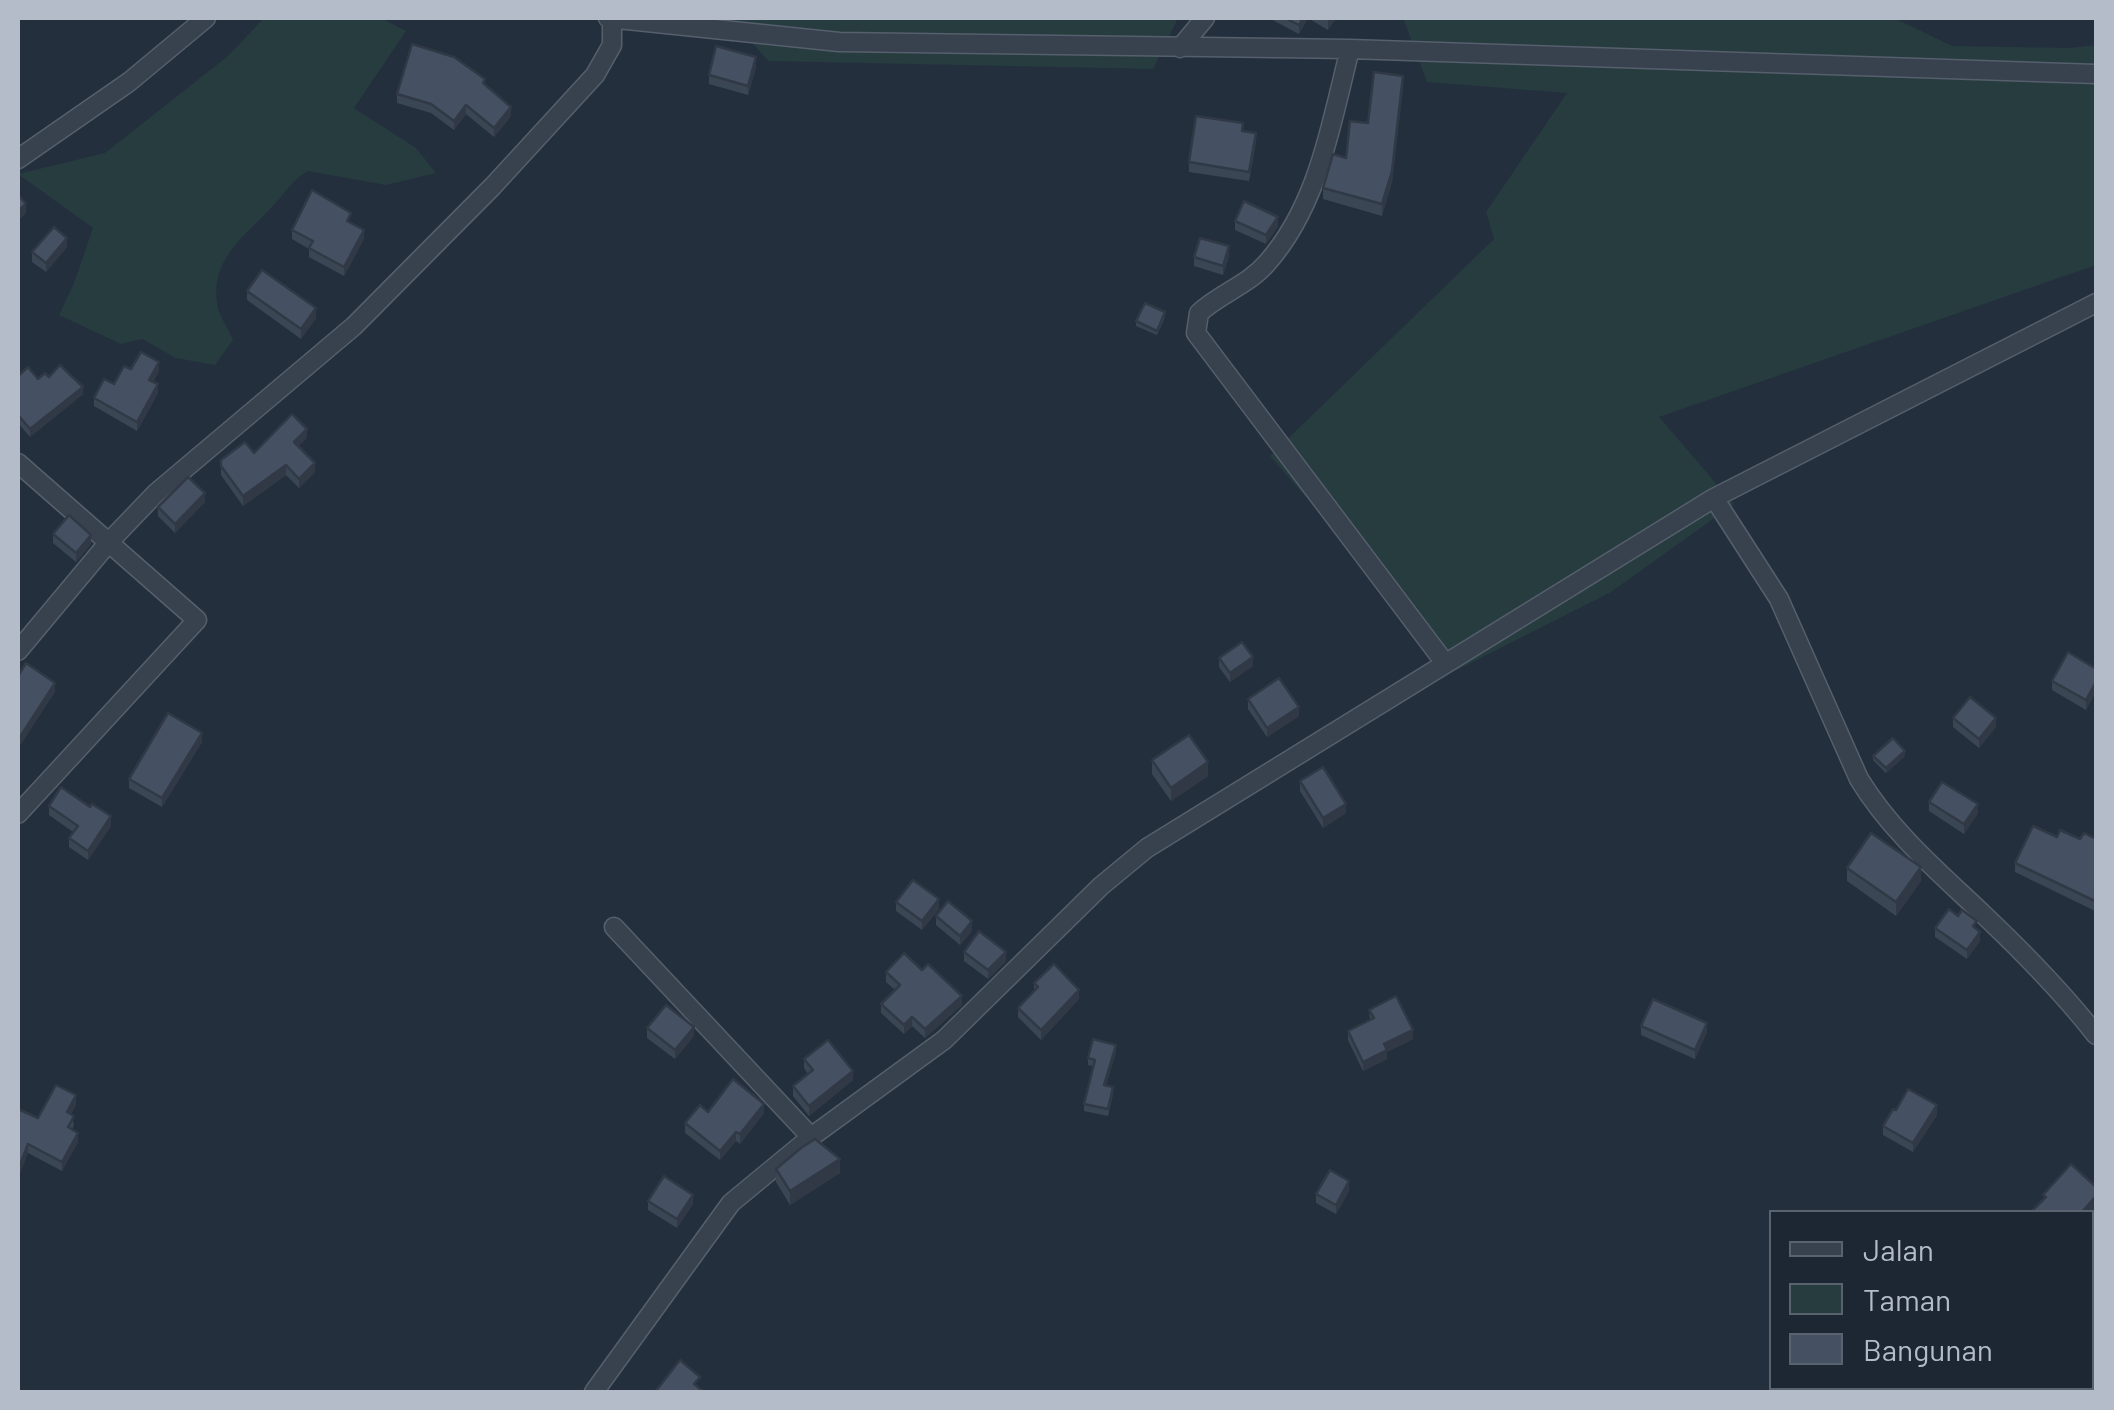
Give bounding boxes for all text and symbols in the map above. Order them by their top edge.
legend [1769,1210,2094,1390]
text: Jalan [1863,1231,1934,1267]
text: Taman [1863,1281,1951,1317]
text: Bangunan [1863,1331,1993,1367]

